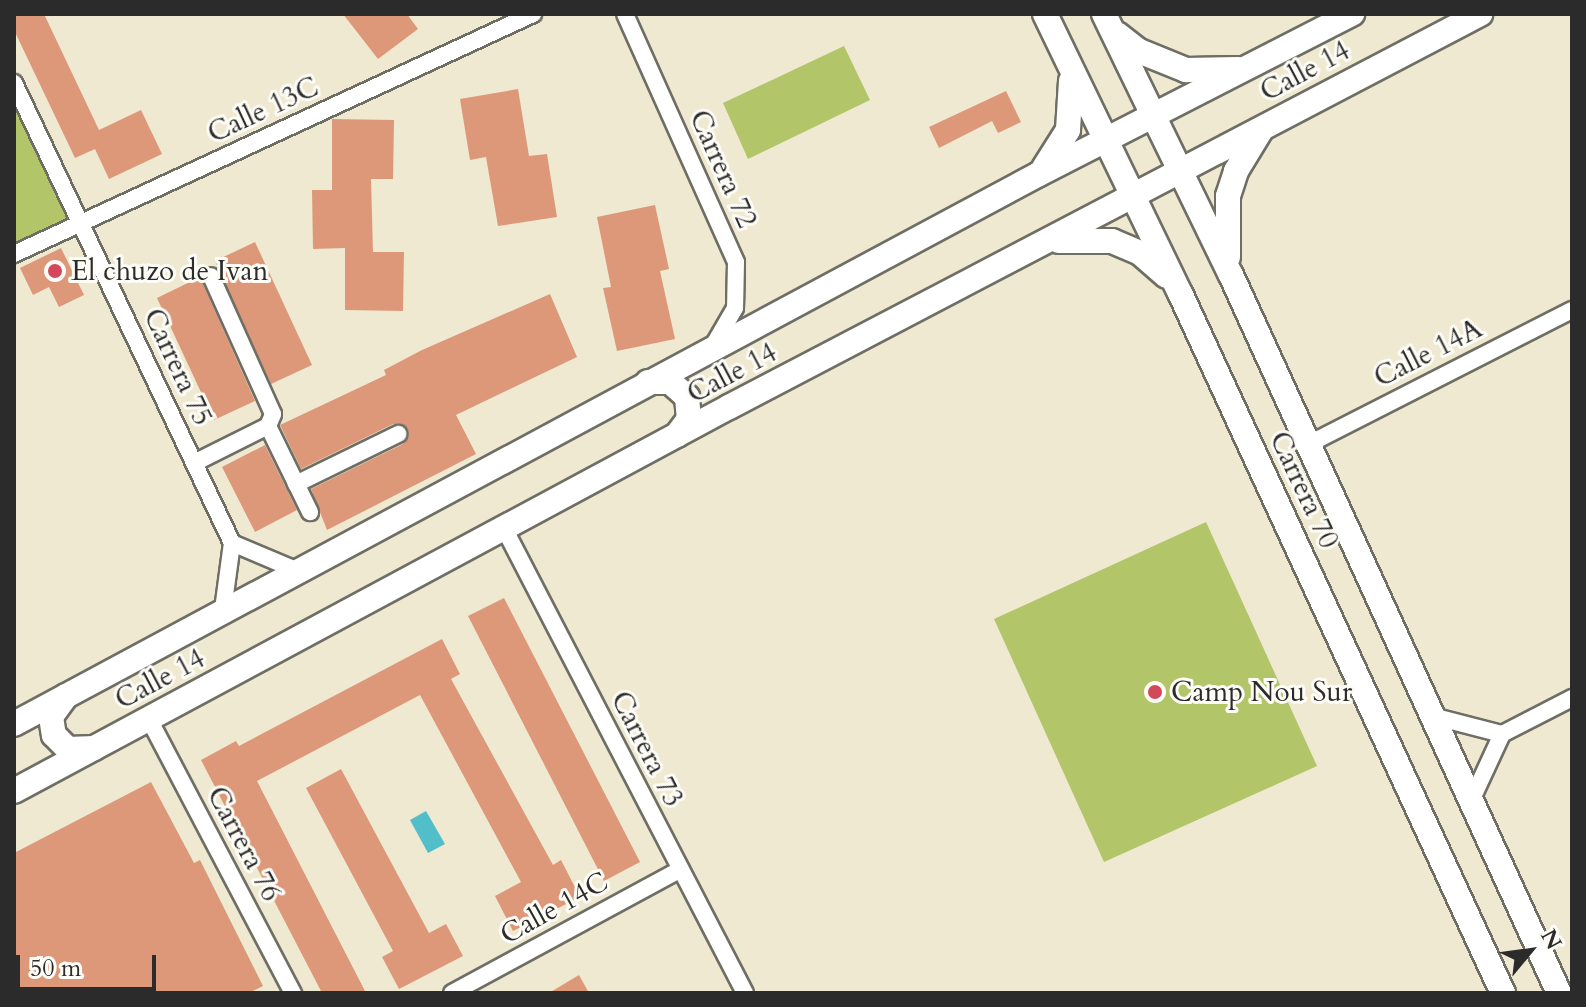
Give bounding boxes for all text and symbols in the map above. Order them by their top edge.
street label: Calle 14 [1254,33,1356,109]
street label: Calle 13C [202,70,324,150]
street label: Carrera 72 [682,105,764,233]
place label: El chuzo de Ivan [71,254,268,288]
marker: El chuzo de Ivan [46,262,64,280]
street label: Carrera 75 [136,303,220,431]
street label: Calle 14A [1368,312,1488,394]
street label: Calle 14 [681,335,783,411]
street label: Carrera 70 [1262,426,1346,554]
street label: Calle 14 [109,641,211,717]
place label: Camp Nou Sur [1171,675,1352,709]
marker: Camp Nou Sur [1146,683,1164,701]
street label: Carrera 73 [604,686,690,812]
street label: Carrera 76 [200,781,288,907]
street label: Calle 14C [494,865,614,951]
north arrow [1490,911,1570,991]
text: N [1533,924,1569,955]
scale bar [20,939,160,989]
text: 50 m [30,952,81,985]

